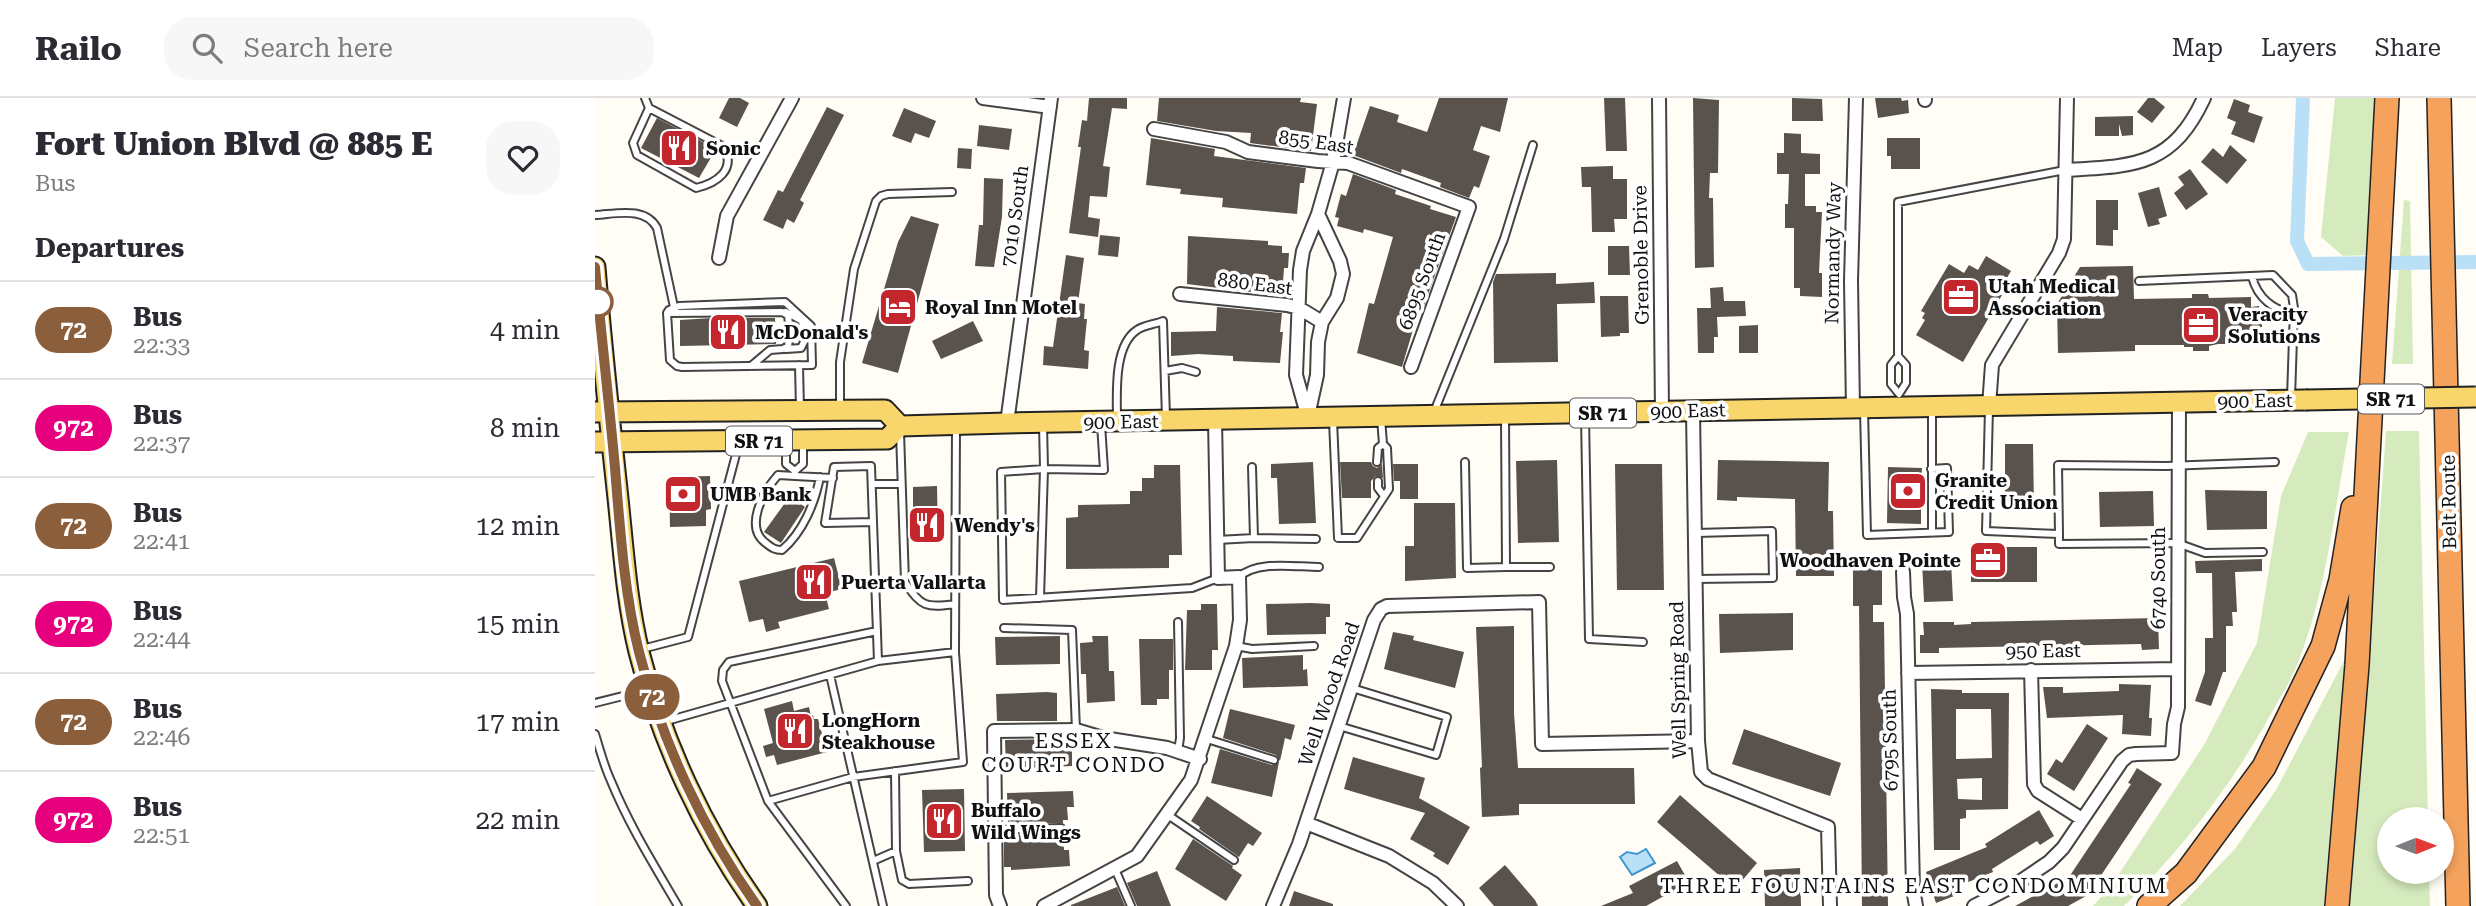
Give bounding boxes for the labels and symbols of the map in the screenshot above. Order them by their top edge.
street label: 855 East [1277,125,1355,159]
restaurant icon: Sonic [658,127,700,169]
place label: Sonic [706,137,761,160]
street label: 7010 South [996,164,1034,268]
street label: Normandy Way [1820,181,1846,324]
street label: Grenoble Drive [1628,185,1654,325]
street label: 6895 South [1394,229,1450,333]
street label: 880 East [1216,268,1294,300]
place label: Utah Medical Association [1988,275,2116,320]
office icon: Utah Medical Association [1940,276,1982,318]
hotel icon: Royal Inn Motel [877,286,919,328]
unlabelled marker [583,287,613,317]
place label: Royal Inn Motel [925,296,1077,319]
place label: Veracity Solutions [2228,303,2320,348]
office icon: Veracity Solutions [2180,304,2222,346]
restaurant icon: McDonald's [707,311,749,353]
place label: McDonald's [755,321,868,344]
road number: SR 71 [2358,384,2424,414]
street label: 900 East [2217,389,2293,413]
road number: SR 71 [1570,398,1636,428]
street label: 900 East [1650,398,1726,424]
street label: 900 East [1083,410,1159,434]
road number: SR 71 [726,426,792,456]
street label: Belt Route [2437,455,2461,549]
place label: Granite Credit Union [1935,469,2058,514]
bank icon: Granite Credit Union [1887,470,1929,512]
bank icon: UMB Bank [662,473,704,515]
place label: UMB Bank [710,483,812,506]
restaurant icon: Wendy's [906,504,948,546]
place label: Wendy's [954,514,1035,537]
street label: 6740 South [2147,527,2170,629]
office icon: Woodhaven Pointe [1967,539,2009,581]
place label: Woodhaven Pointe [1779,549,1961,572]
restaurant icon: Puerta Vallarta [793,561,835,603]
place label: Puerta Vallarta [841,571,986,594]
street label: Well Spring Road [1665,601,1691,759]
street label: Well Wood Road [1294,619,1364,769]
street label: 950 East [2005,639,2081,663]
line badge: 72 [620,674,683,720]
street label: 6795 South [1878,689,1902,791]
place label: LongHorn Steakhouse [822,709,935,754]
restaurant icon: LongHorn Steakhouse [774,710,816,752]
district label: ESSEX COURT CONDO [981,729,1167,777]
place label: Buffalo Wild Wings [971,799,1081,844]
restaurant icon: Buffalo Wild Wings [923,800,965,842]
north arrow [2377,807,2453,884]
district label: THREE FOUNTAINS EAST CONDOMINIUM [1660,874,2168,898]

